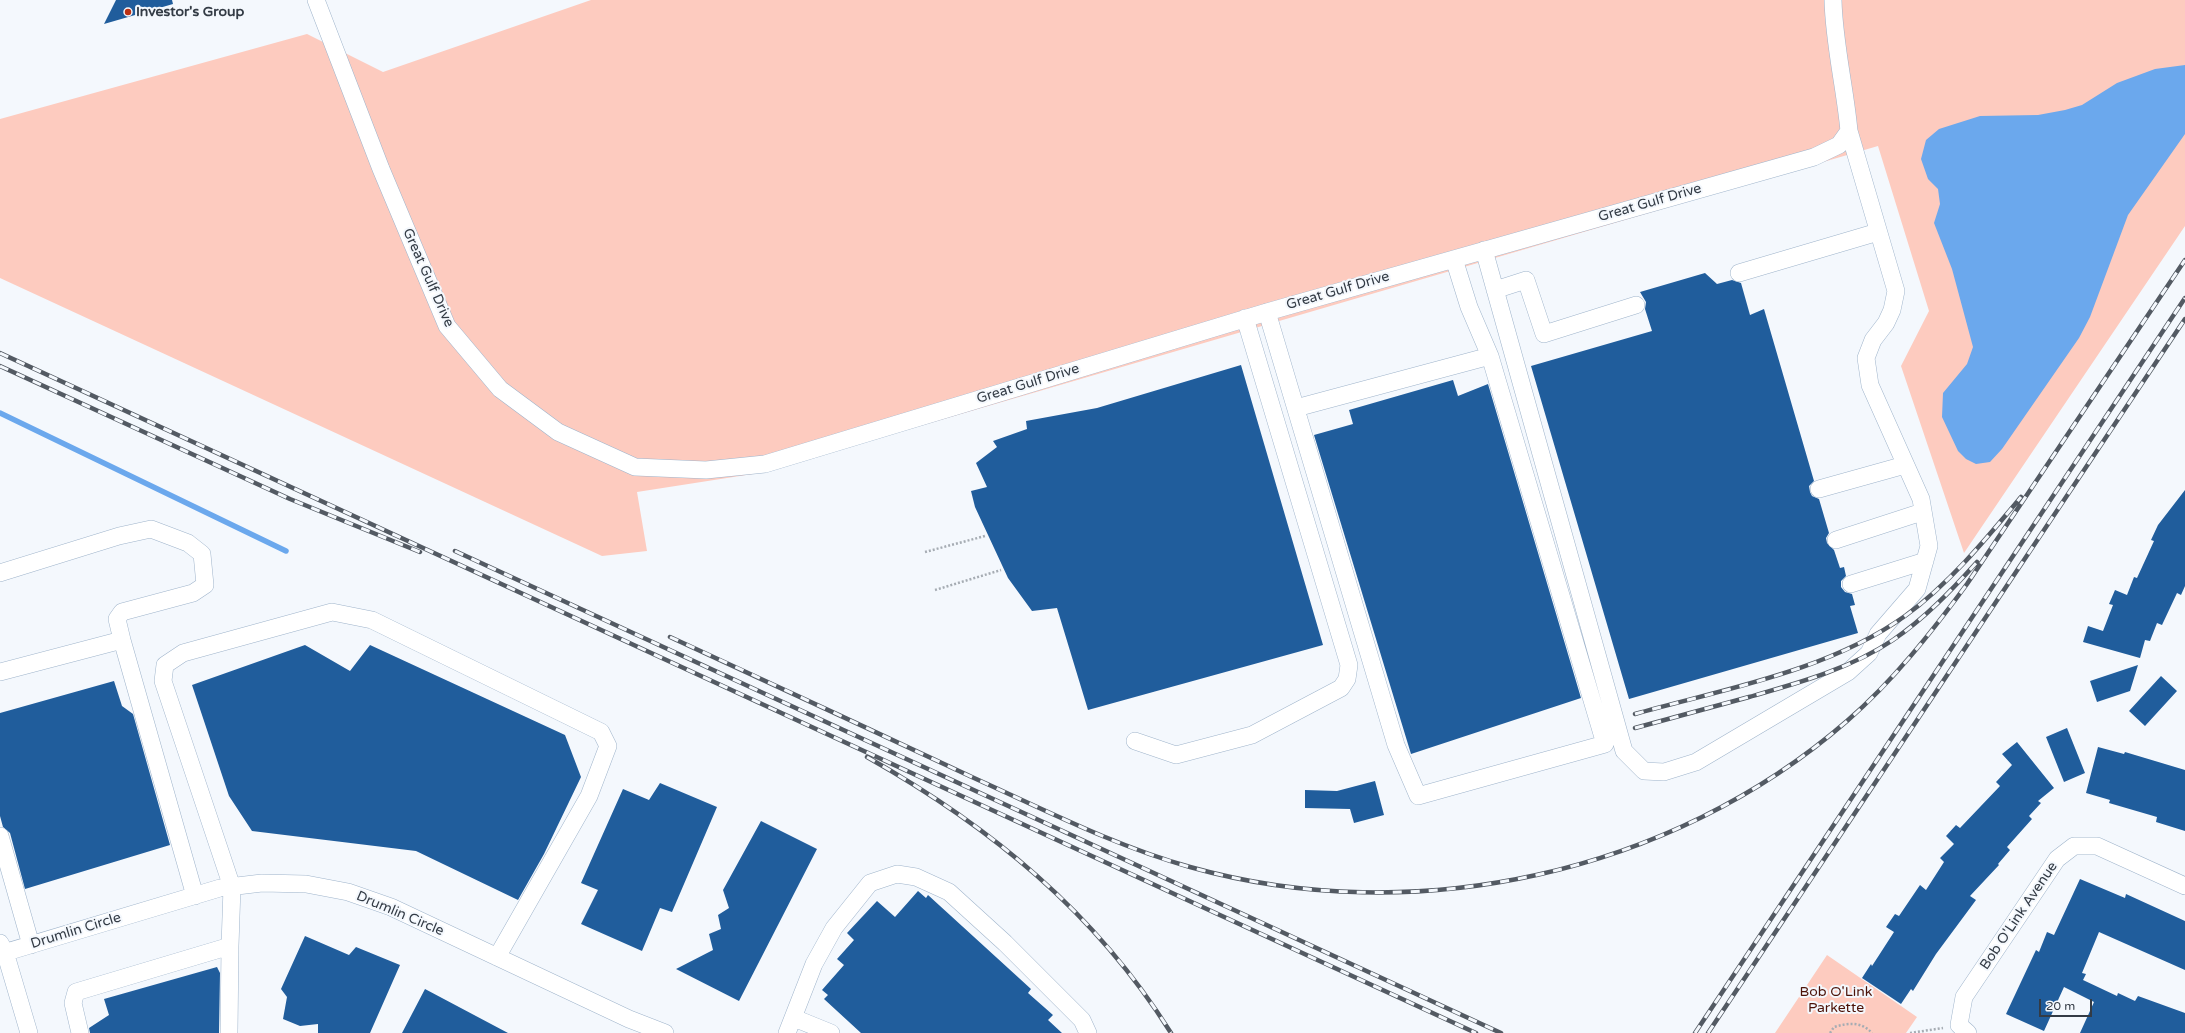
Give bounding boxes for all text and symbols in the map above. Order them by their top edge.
place label: Investor's Group [136,4,244,20]
marker: Investor's Group [123,7,133,17]
street label: Great Gulf Drive [1597,180,1703,226]
street label: Great Gulf Drive [399,226,457,330]
street label: Great Gulf Drive [1285,268,1391,314]
street label: Great Gulf Drive [975,360,1081,408]
street label: Bob O'Link Avenue [1977,859,2061,973]
street label: Drumlin Circle [354,888,446,940]
street label: Drumlin Circle [29,909,123,953]
park label: Bob O'Link Parkette [1800,984,1872,1016]
scale bar [2041,991,2094,1017]
text: 20 m [2046,999,2075,1013]

